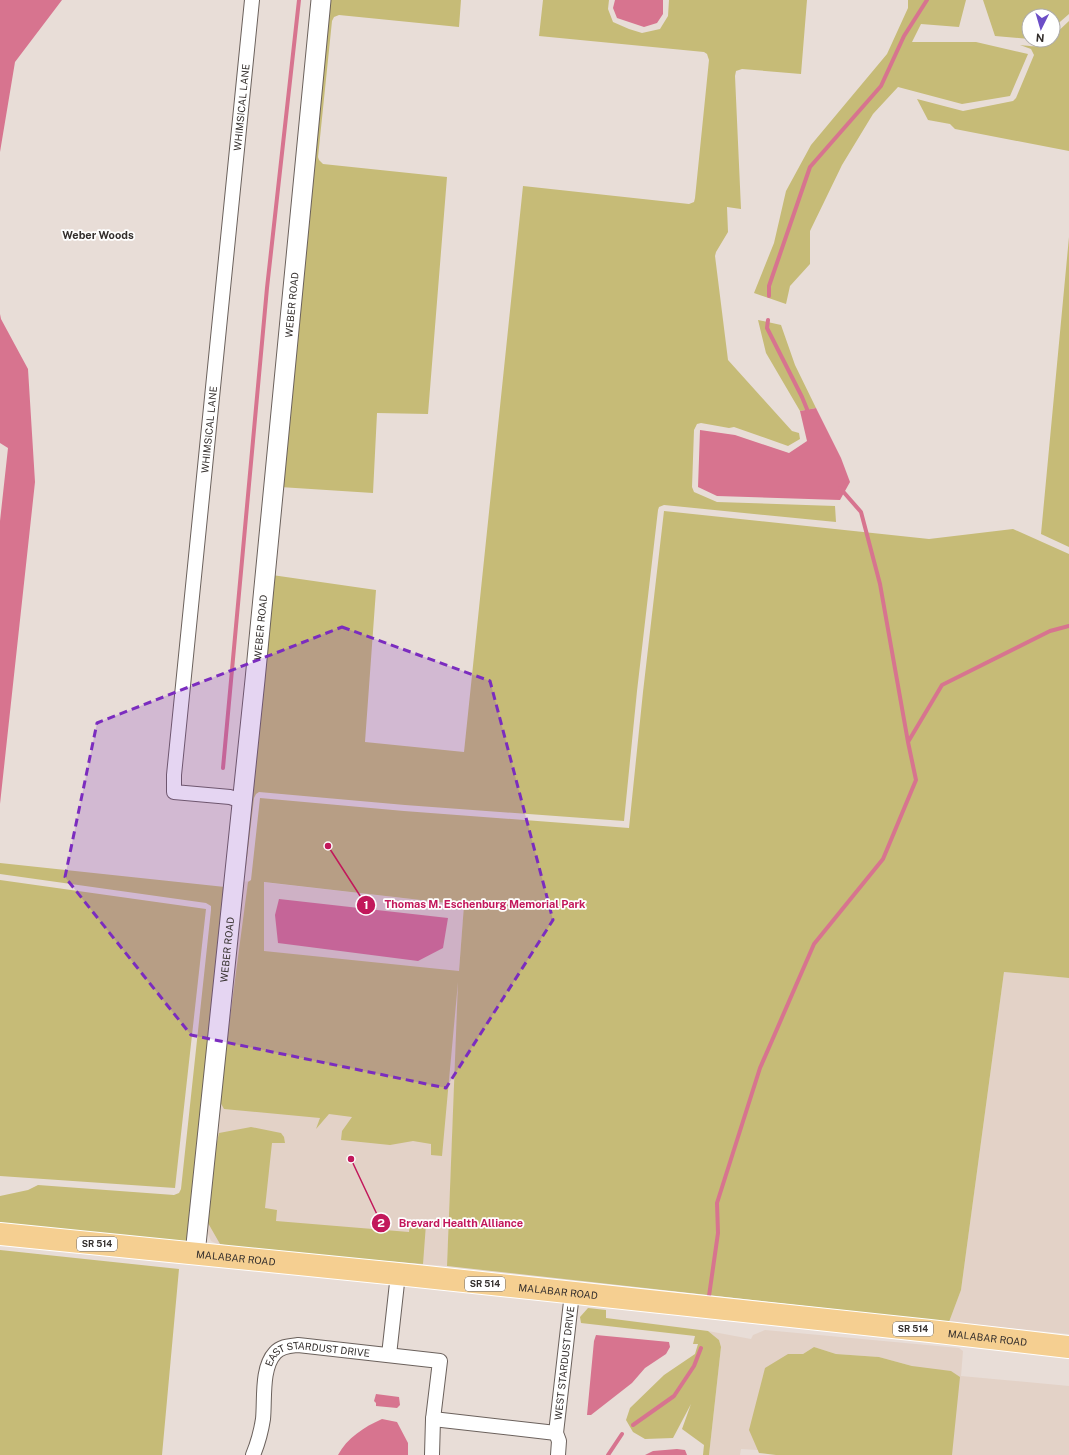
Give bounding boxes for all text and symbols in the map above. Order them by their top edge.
north arrow [1021,8,1061,48]
text: N [1035,32,1045,44]
street label: WHIMSICAL LANE [231,63,252,151]
district label: Weber Woods [62,229,134,241]
street label: WEBER ROAD [282,271,301,338]
street label: WHIMSICAL LANE [198,386,219,474]
street label: WEBER ROAD [251,594,269,661]
callout: Thomas M. Eschenburg Memorial Park [356,893,593,916]
text: 1 [363,898,369,912]
text: Thomas M. Eschenburg Memorial Park [385,898,586,910]
street label: WEBER ROAD [217,916,236,983]
callout: Brevard Health Alliance [371,1212,531,1235]
text: 2 [377,1216,385,1230]
text: Brevard Health Alliance [399,1217,523,1229]
road number: SR 514 [77,1237,117,1251]
street label: MALABAR ROAD [196,1248,276,1268]
road number: SR 514 [465,1277,505,1291]
street label: MALABAR ROAD [518,1281,598,1301]
street label: WEST STARDUST DRIVE [552,1305,576,1421]
road number: SR 514 [893,1322,933,1336]
street label: MALABAR ROAD [947,1327,1028,1348]
street label: EAST STARDUST DRIVE [262,1339,370,1368]

